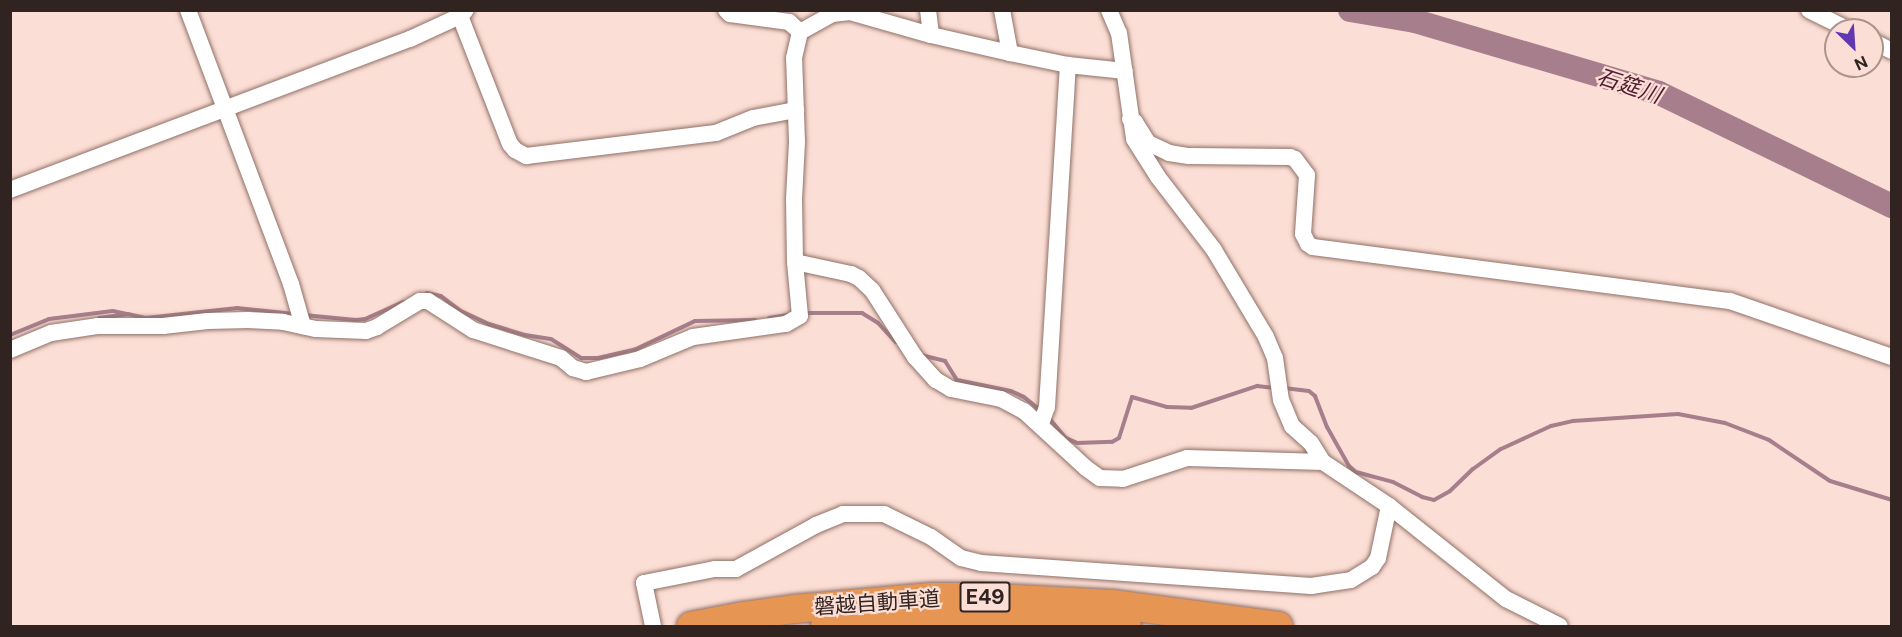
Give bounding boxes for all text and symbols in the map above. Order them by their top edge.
north arrow [1824,18,1884,78]
text: N [1851,52,1871,74]
water label: 石筵川 [1594,63,1664,109]
road number: E49 [960,580,1010,614]
street label: 磐越自動車道 [813,586,941,620]

